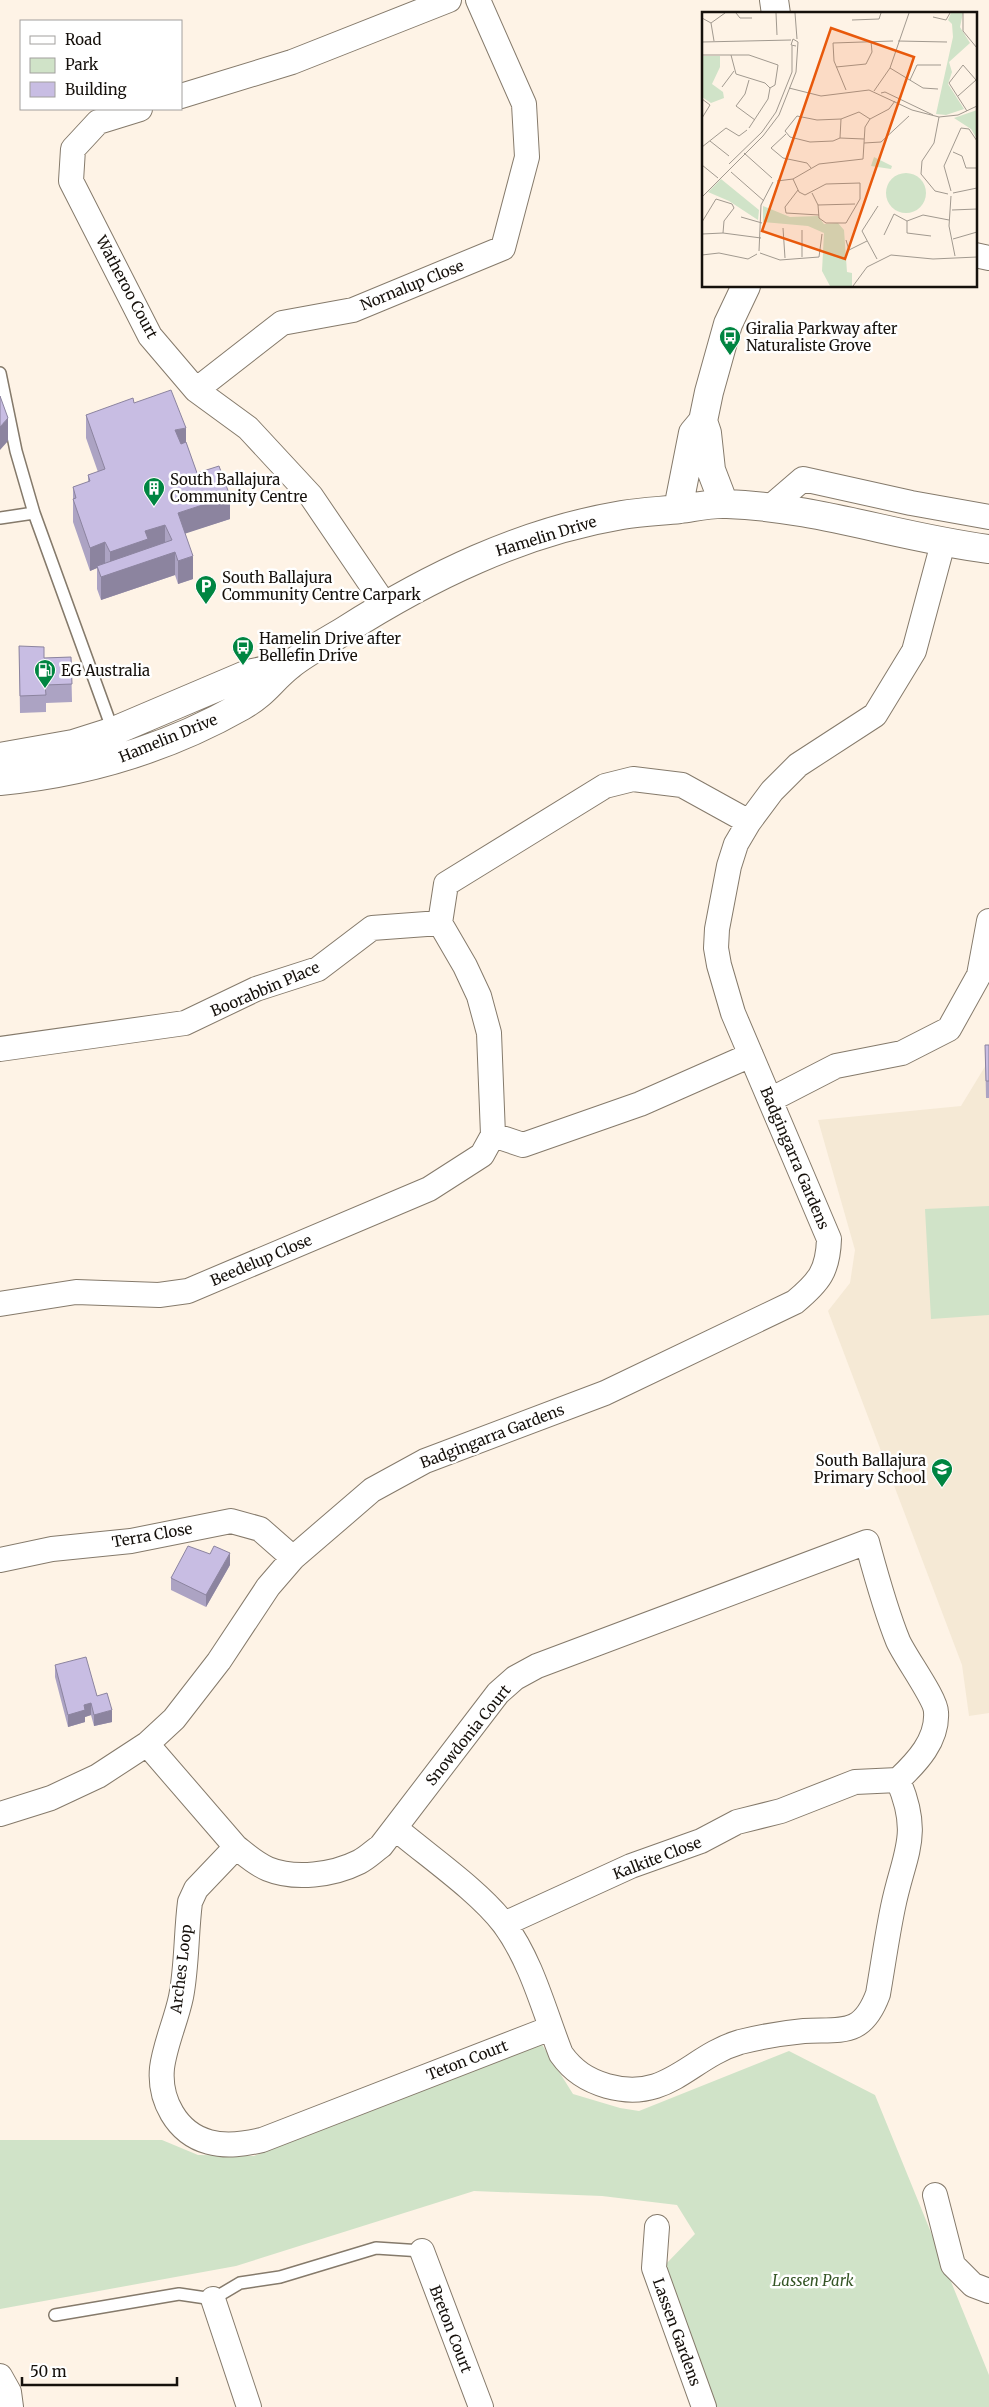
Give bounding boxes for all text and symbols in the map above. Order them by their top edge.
inset map [702,12,976,288]
legend [20,20,182,110]
text: Road [65,30,101,49]
text: Park [65,55,99,74]
text: Building [65,80,127,99]
street label: Watheroo Court [91,231,162,342]
street label: Nornalup Close [357,256,467,314]
place label: Giralia Parkway after Naturaliste Grove [746,319,898,355]
bus stop icon: Giralia Parkway after Naturaliste Grove [718,325,742,356]
place label: South Ballajura Community Centre [170,470,307,506]
building icon: South Ballajura Community Centre [142,476,166,507]
street label: Hamelin Drive [493,512,599,560]
place label: South Ballajura Community Centre Carpark [222,568,421,604]
parking icon: South Ballajura Community Centre Carpark [194,574,218,605]
place label: Hamelin Drive after Bellefin Drive [259,629,401,665]
bus stop icon: Hamelin Drive after Bellefin Drive [231,635,255,666]
fuel station icon: EG Australia [33,658,57,689]
place label: EG Australia [61,661,150,680]
street label: Hamelin Drive [116,710,220,766]
street label: Boorabbin Place [208,957,323,1021]
street label: Badgingarra Gardens [756,1084,834,1232]
street label: Beedelup Close [207,1230,315,1290]
street label: Badgingarra Gardens [417,1400,567,1472]
place label: South Ballajura Primary School [814,1451,926,1487]
school or university icon: South Ballajura Primary School [930,1457,954,1488]
street label: Terra Close [110,1519,194,1551]
street label: Snowdonia Court [421,1681,515,1789]
street label: Kalkite Close [610,1832,704,1884]
street label: Arches Loop [166,1923,196,2016]
street label: Teton Court [424,2036,511,2084]
park label: Lassen Park [772,2271,855,2290]
street label: Lassen Gardens [649,2275,705,2389]
street label: Breton Court [426,2283,476,2376]
scale bar [22,2354,178,2386]
text: 50 m [30,2362,67,2381]

